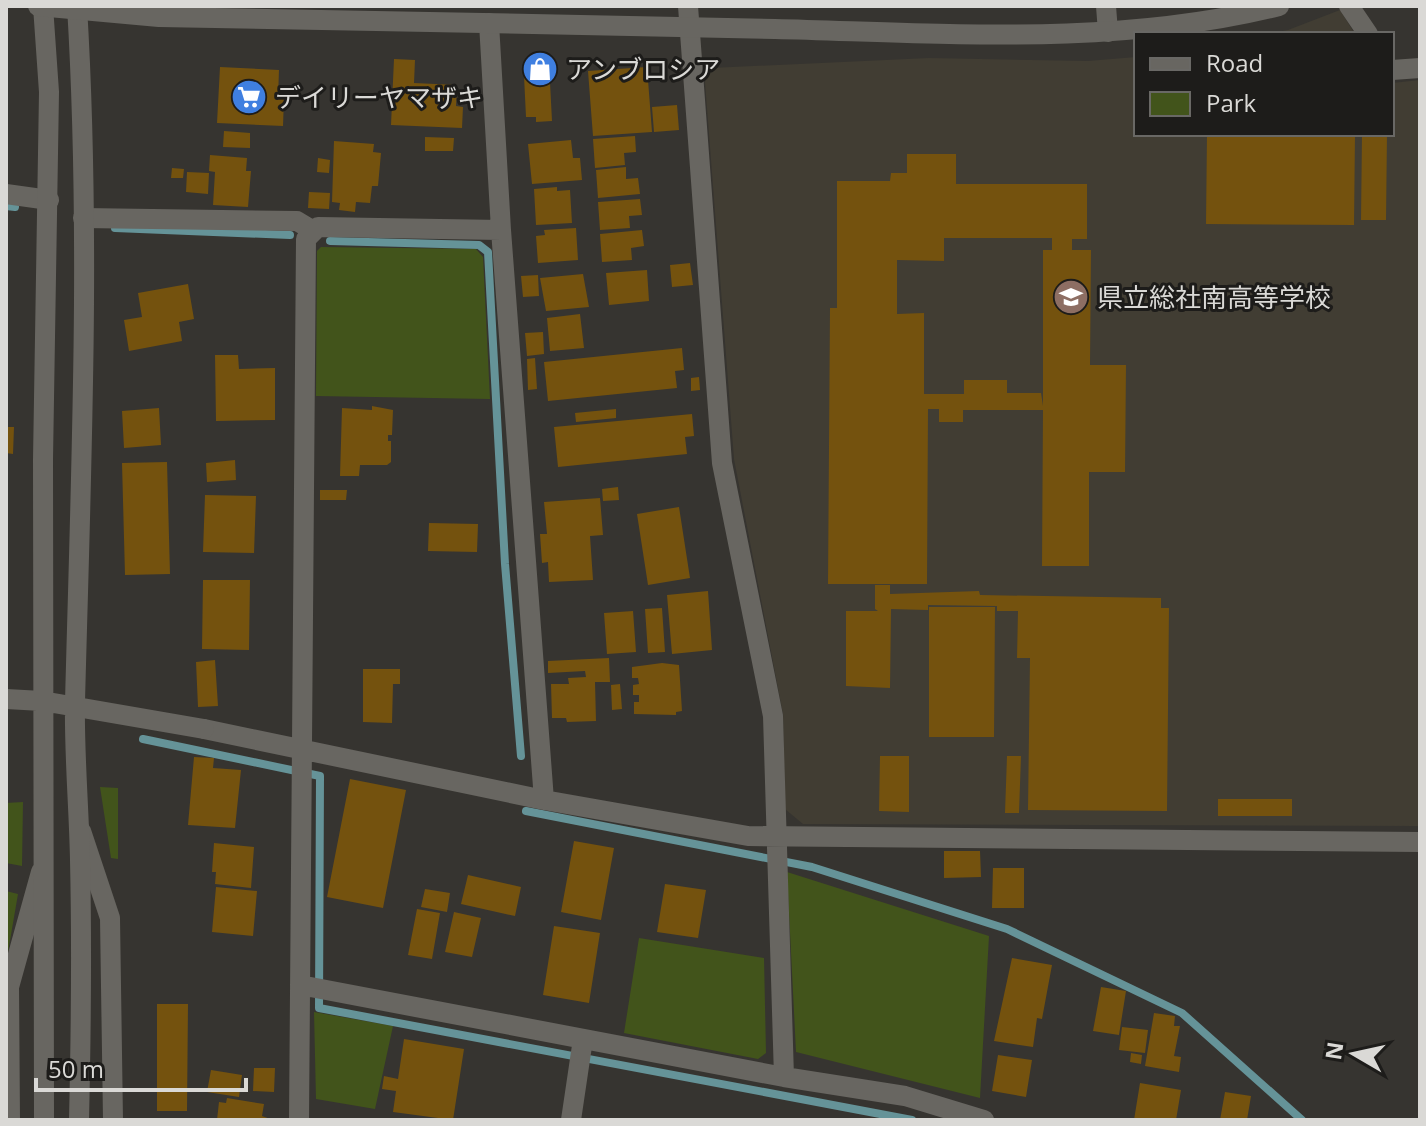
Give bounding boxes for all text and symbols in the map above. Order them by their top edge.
legend [1134,32,1394,136]
text: Road [1206,46,1263,79]
shop icon: アンブロシア [521,50,559,88]
place label: アンブロシア [566,51,720,87]
supermarket icon: デイリーヤマザキ [230,78,268,116]
place label: デイリーヤマザキ [275,79,483,115]
text: Park [1206,86,1257,119]
school or university icon: 県立総社南高等学校 [1052,278,1090,316]
place label: 県立総社南高等学校 [1097,279,1331,315]
north arrow [1314,1014,1394,1094]
text: N [1317,1040,1349,1062]
scale bar [36,1042,246,1092]
text: 50 m [48,1052,104,1085]

